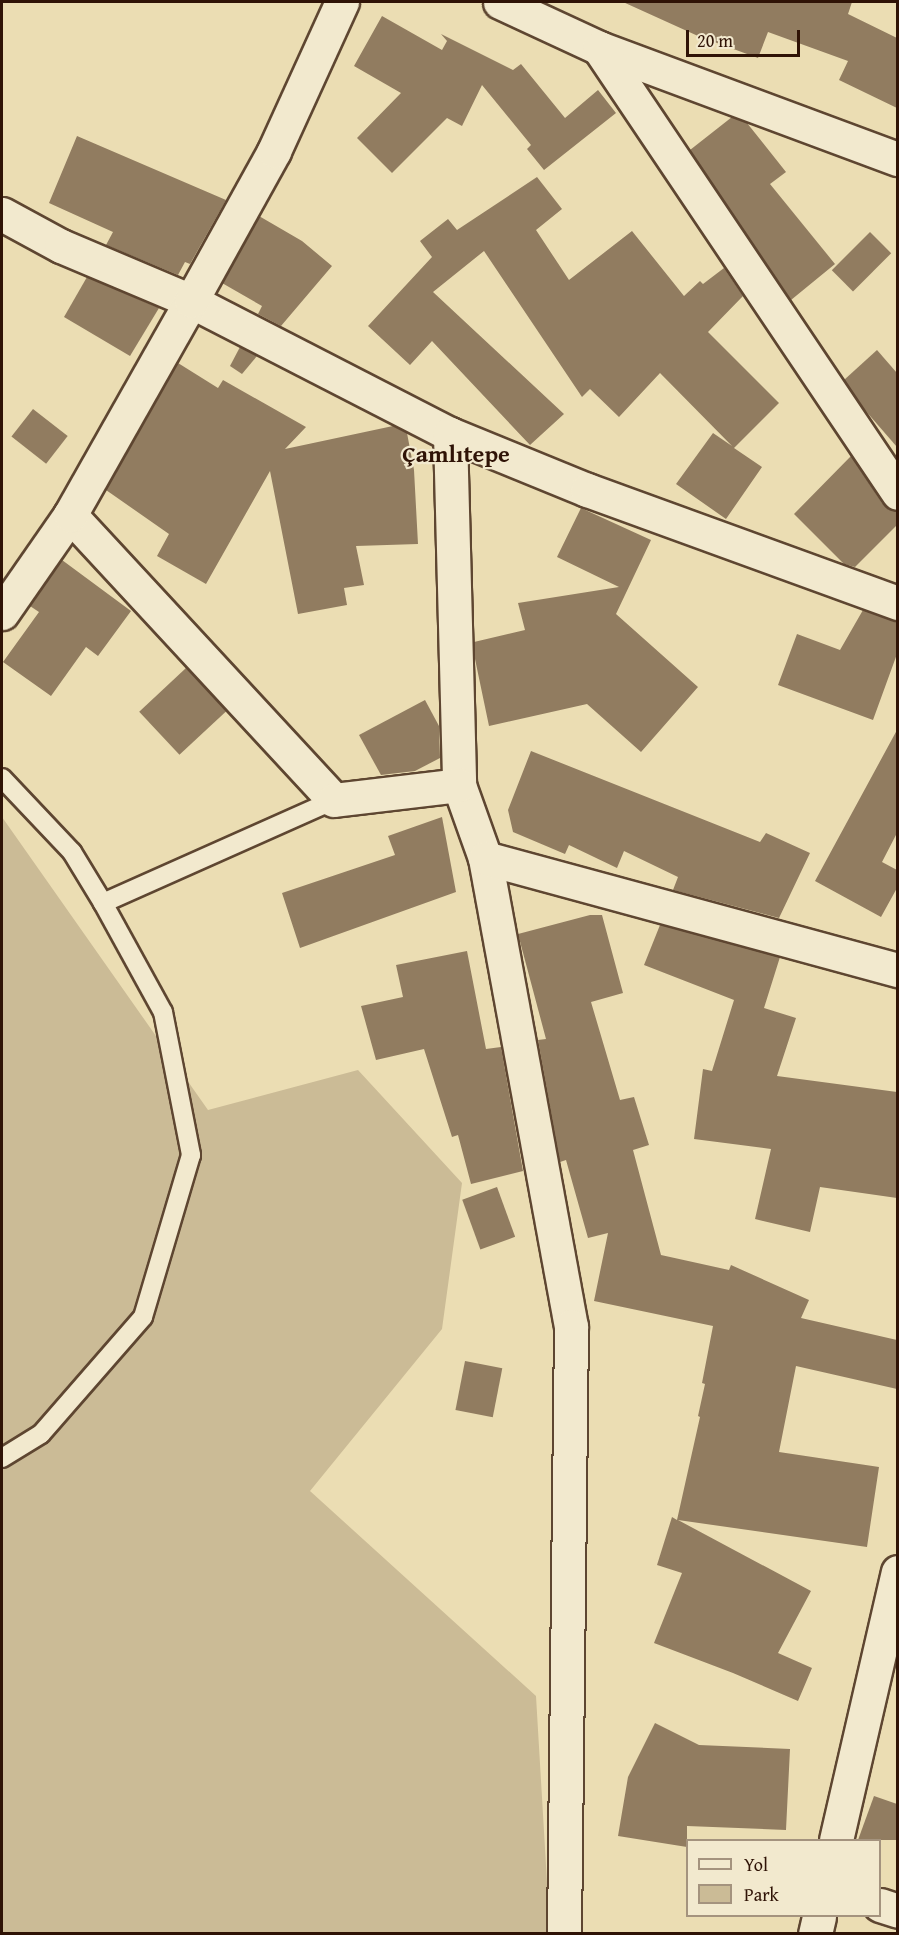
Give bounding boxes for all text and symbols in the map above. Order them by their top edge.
scale bar [689,18,803,56]
text: 20 m [697,27,733,54]
district label: Çamlıtepe [402,440,510,468]
legend [686,1839,881,1917]
text: Yol [744,1851,768,1878]
text: Park [744,1881,779,1908]

